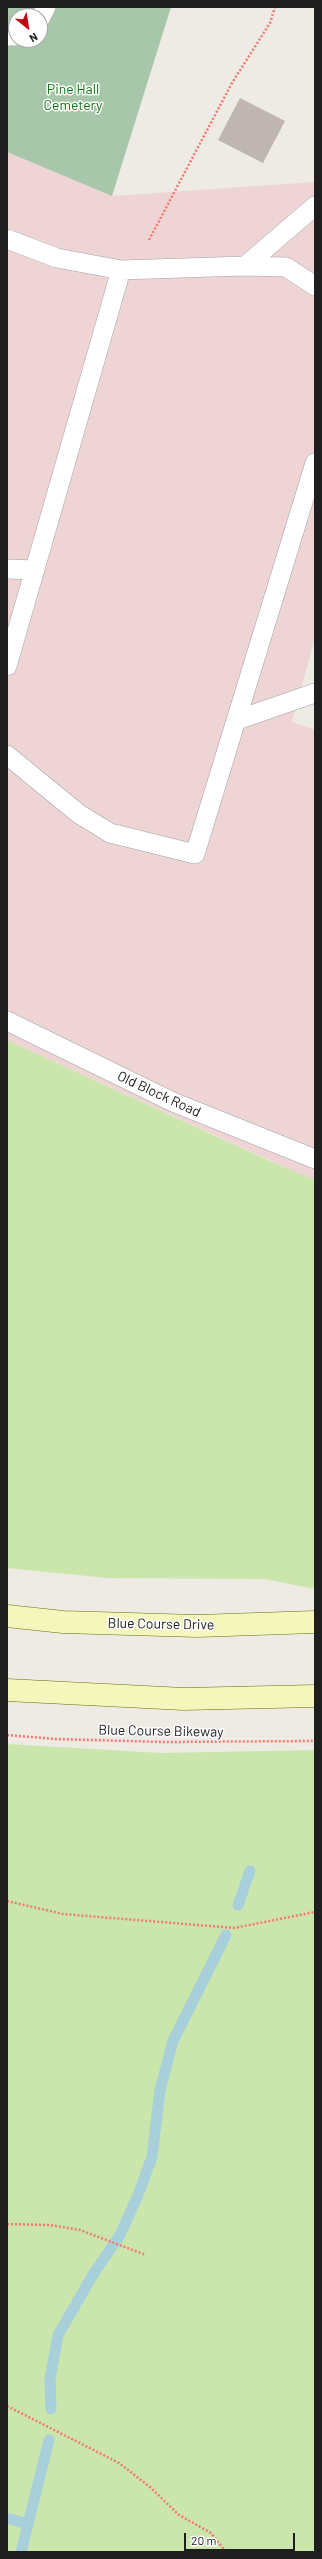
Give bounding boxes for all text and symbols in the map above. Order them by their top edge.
north arrow [8,8,48,48]
text: N [27,30,40,45]
park label: Pine Hall Cemetery [43,81,103,114]
street label: Old Block Road [115,1067,203,1121]
street label: Blue Course Drive [108,1615,214,1633]
street label: Blue Course Bikeway [98,1722,224,1740]
scale bar [186,2525,297,2551]
text: 20 m [191,2533,217,2547]

